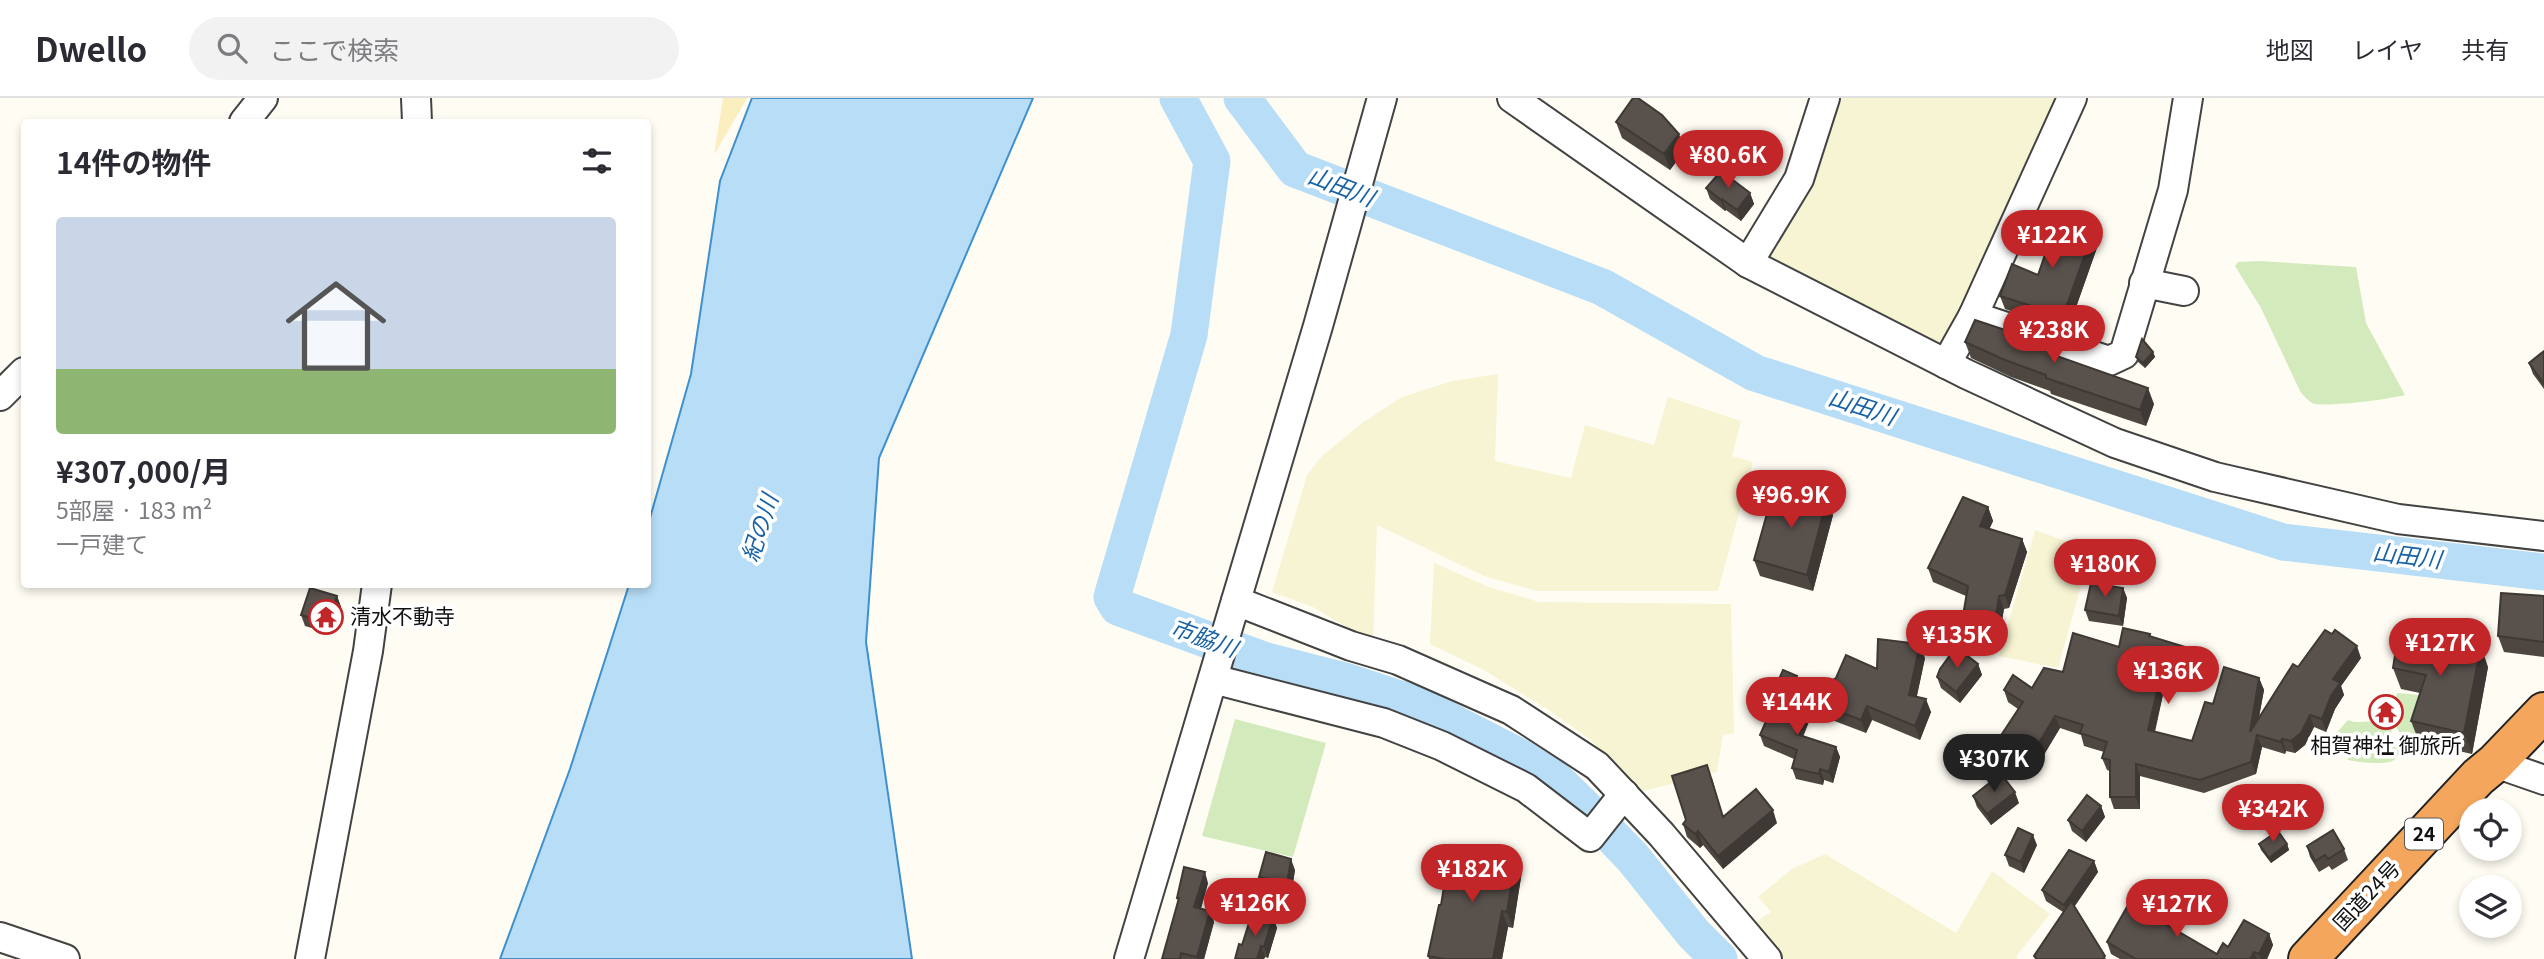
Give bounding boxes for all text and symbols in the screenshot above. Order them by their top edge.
search box [189,17,679,80]
text: Dwello [35,24,147,72]
icon: search [213,29,251,67]
text: ここで検索 [269,30,399,67]
text: 地図 [2266,31,2314,66]
text: レイヤ [2352,31,2423,66]
text: 共有 [2461,31,2509,66]
pin: ¥80.6K [1671,130,1785,190]
text: ¥80.6K [1689,136,1767,170]
text: 14件の物件 [56,139,211,183]
icon: filters [578,142,616,180]
water label: 山田川 [1303,157,1383,214]
pin: ¥122K [2003,211,2101,270]
text: ¥122K [2017,216,2087,250]
icon: home [273,263,399,389]
pin: ¥238K [2005,306,2103,365]
text: ¥238K [2019,311,2089,345]
water label: 山田川 [1825,378,1904,433]
text: ¥307,000/月 [56,448,231,492]
pin: ¥96.9K [1734,470,1848,530]
text: ¥96.9K [1752,476,1830,510]
water label: 紀の川 [731,486,786,565]
text: 5部屋 · 183 m² [56,492,212,526]
text: 一戸建て [56,526,148,560]
water label: 山田川 [2371,533,2447,575]
pin: ¥180K [2056,540,2154,599]
text: ¥180K [2070,545,2140,579]
temple icon: 清水不動寺 [307,598,345,636]
place label: 清水不動寺 [350,600,455,630]
water label: 市脇川 [1166,608,1246,665]
pin: ¥135K [1908,610,2006,670]
text: ¥135K [1922,616,1992,650]
pin: ¥127K [2391,618,2489,678]
text: ¥127K [2405,624,2475,658]
pin: ¥136K [2119,646,2217,706]
text: ¥136K [2133,652,2203,686]
pin: ¥144K [1748,678,1846,737]
text: ¥144K [1762,683,1832,717]
temple icon: 相賀神社 御旅所 [2367,693,2405,731]
place label: 相賀神社 御旅所 [2310,729,2462,759]
pin: ¥307K [1945,734,2043,794]
text: ¥307K [1959,740,2029,774]
pin: ¥342K [2224,784,2322,844]
text: ¥342K [2238,790,2308,824]
map controls [2459,798,2522,938]
button: locate [2459,798,2522,861]
road number: 24 [2405,818,2443,849]
pin: ¥182K [1423,844,1521,904]
text: ¥182K [1437,850,1507,884]
street label: 国道24号 [2325,853,2406,936]
button: layers [2459,875,2522,938]
pin: ¥126K [1206,878,1304,938]
pin: ¥127K [2128,880,2226,939]
text: ¥126K [1220,884,1290,918]
text: ¥127K [2142,885,2212,919]

